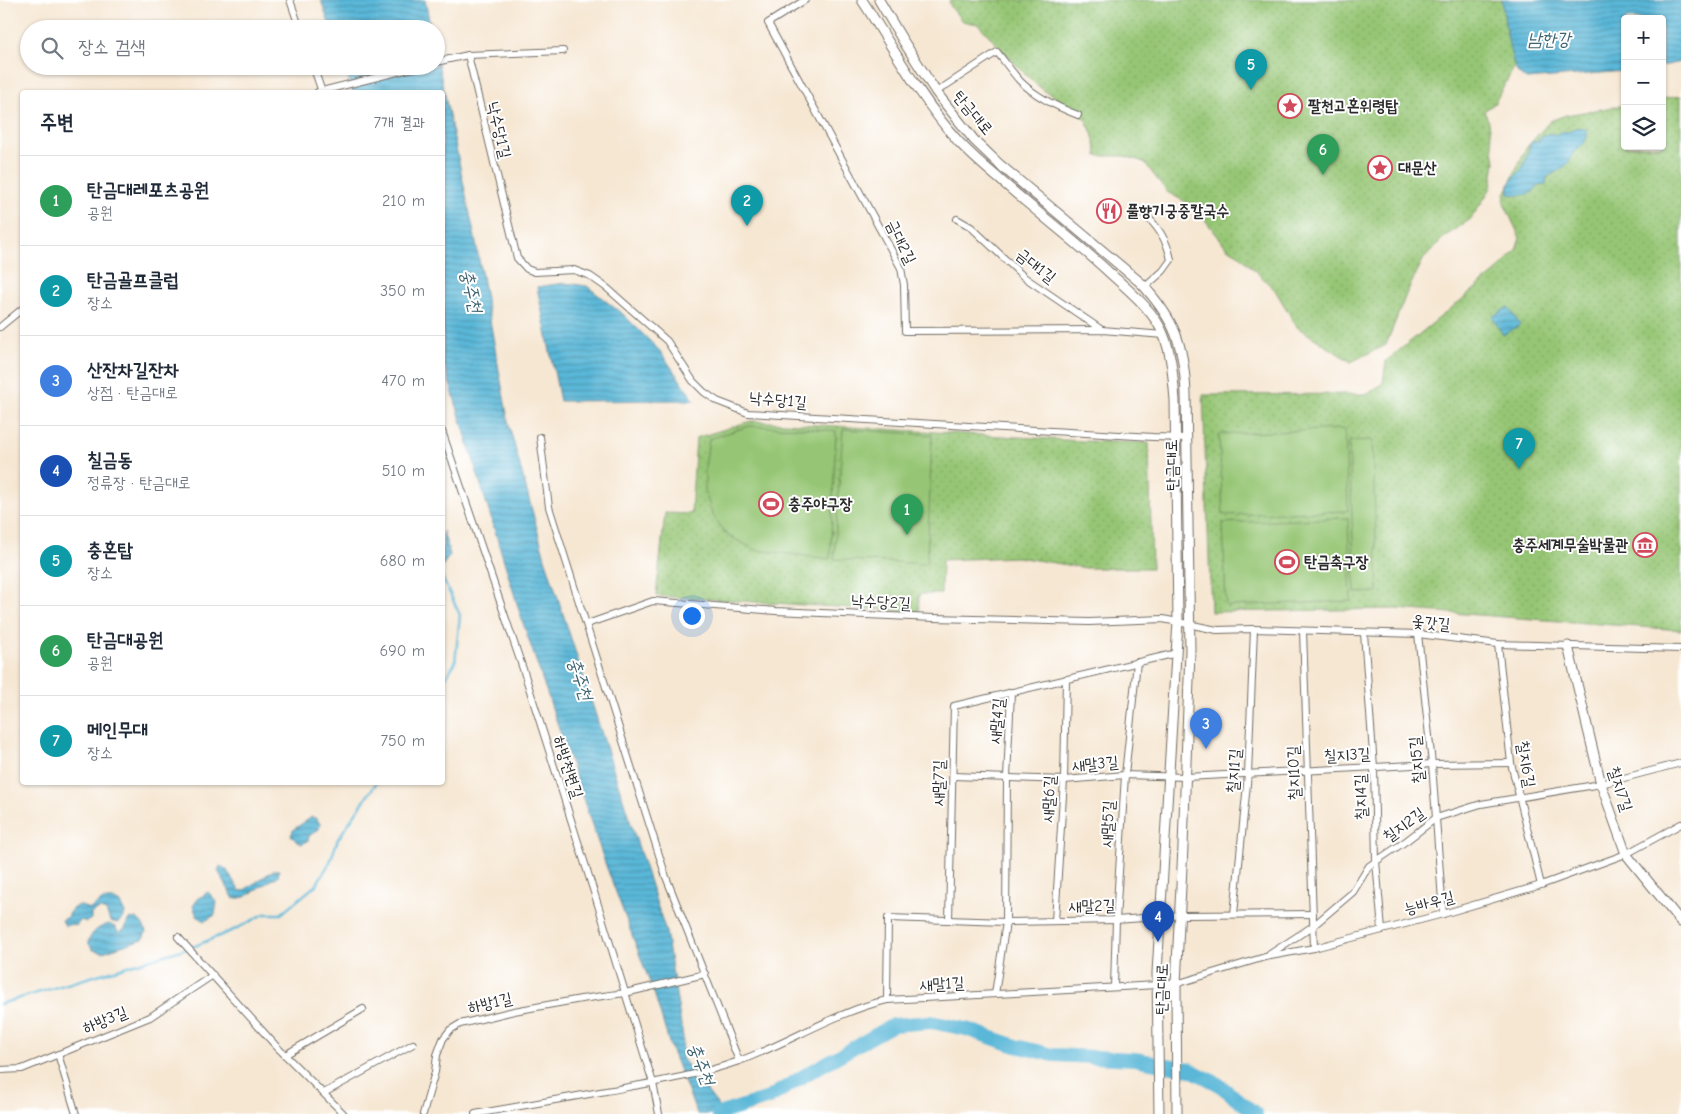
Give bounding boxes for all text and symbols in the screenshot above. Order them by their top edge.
map controls [1621,15,1666,150]
button: + [1621,15,1666,60]
search box [20,20,445,75]
water label: 남한강 [1527,29,1573,50]
icon: search [38,34,66,62]
text: 장소 검색 [78,36,146,58]
pin: 5 [1235,49,1267,90]
button: − [1621,60,1666,105]
street label: 탄금대로 [950,87,996,139]
place icon: 팔천고혼위령탑 [1277,93,1303,119]
place label: 팔천고혼위령탑 [1308,97,1398,115]
street label: 낙수당1길 [484,100,514,160]
button: layers [1621,105,1666,150]
text: 주변 [40,110,74,134]
text: 7개 결과 [373,114,425,132]
pin: 6 [1307,134,1339,175]
place icon: 대문산 [1367,155,1393,181]
place label: 대문산 [1398,159,1437,177]
text: 탄금대레포츠공원 [87,179,209,201]
pin: 2 [731,185,763,226]
text: 1 [53,192,59,210]
text: 210 m [382,192,425,210]
restaurant icon: 풀향기궁중칼국수 [1096,198,1122,224]
place label: 풀향기궁중칼국수 [1126,202,1229,220]
text: 공원 [87,204,113,222]
street label: 금대2길 [883,217,919,267]
street label: 금대1길 [1013,245,1059,287]
water label: 충주천 [456,267,486,316]
text: 탄금골프클럽 [87,269,179,291]
text: 2 [52,282,60,300]
text: 350 m [380,282,425,300]
text: 장소 [87,294,113,312]
text: 산잔차길잔차 [87,359,179,381]
text: 3 [52,372,60,390]
text: 470 m [381,372,425,390]
text: 상점 · 탄금대로 [87,384,178,402]
street label: 낙수당1길 [748,389,808,411]
pin: 7 [1503,428,1535,469]
street label: 탄금대로 [1163,439,1181,491]
text: 칠금동 [87,449,133,471]
text: 4 [52,462,60,480]
text: 510 m [382,462,425,480]
text: 정류장 · 탄금대로 [87,474,191,492]
sports icon: 충주야구장 [758,491,784,517]
pin: 1 [891,494,923,535]
place label: 충주야구장 [788,495,853,513]
museum icon: 충주세계무술박물관 [1632,532,1658,558]
place label: 충주세계무술박물관 [1512,536,1628,554]
text: 충혼탑 [87,539,133,561]
sports icon: 탄금축구장 [1274,549,1300,575]
text: 5 [52,552,60,570]
text: 680 m [380,552,425,570]
place label: 탄금축구장 [1304,553,1369,571]
text: 장소 [87,564,113,582]
street label: 낙수당2길 [851,591,911,613]
your location [679,603,705,629]
street label: 옻갓길 [1411,612,1451,634]
text: 탄금대공원 [87,629,163,651]
text: 6 [52,642,60,660]
text: 690 m [380,642,425,660]
text: 공원 [87,654,113,672]
water label: 충주천 [563,655,597,704]
street label: 새말4길 [986,697,1008,745]
pin: 3 [1190,708,1222,749]
text: 메인무대 [87,719,148,741]
text: 7 [52,732,60,750]
text: 750 m [380,732,425,750]
street label: 하방천변길 [549,734,587,801]
street label: 칠지5길 [1406,736,1428,784]
street label: 칠지6길 [1513,739,1539,789]
text: 장소 [87,744,113,762]
street label: 칠지10길 [1284,745,1304,801]
street label: 칠지3길 [1323,745,1371,765]
street label: 칠지1길 [1223,748,1245,794]
street label: 새말3길 [1071,753,1119,775]
street label: 새말7길 [930,760,948,806]
street label: 칠지7길 [1604,764,1636,814]
street label: 칠지4길 [1351,773,1371,820]
street label: 새말6길 [1039,775,1059,823]
street label: 새말5길 [1098,800,1118,848]
street label: 칠지2길 [1380,804,1428,846]
street label: 능바우길 [1402,888,1456,918]
street label: 새말2길 [1068,897,1116,915]
pin: 4 [1142,901,1174,942]
street label: 탄금대로 [1153,963,1171,1015]
street label: 새말1길 [919,974,965,994]
street label: 하방1길 [466,989,514,1017]
street label: 하방3길 [80,1003,130,1037]
water label: 충주천 [683,1040,719,1089]

